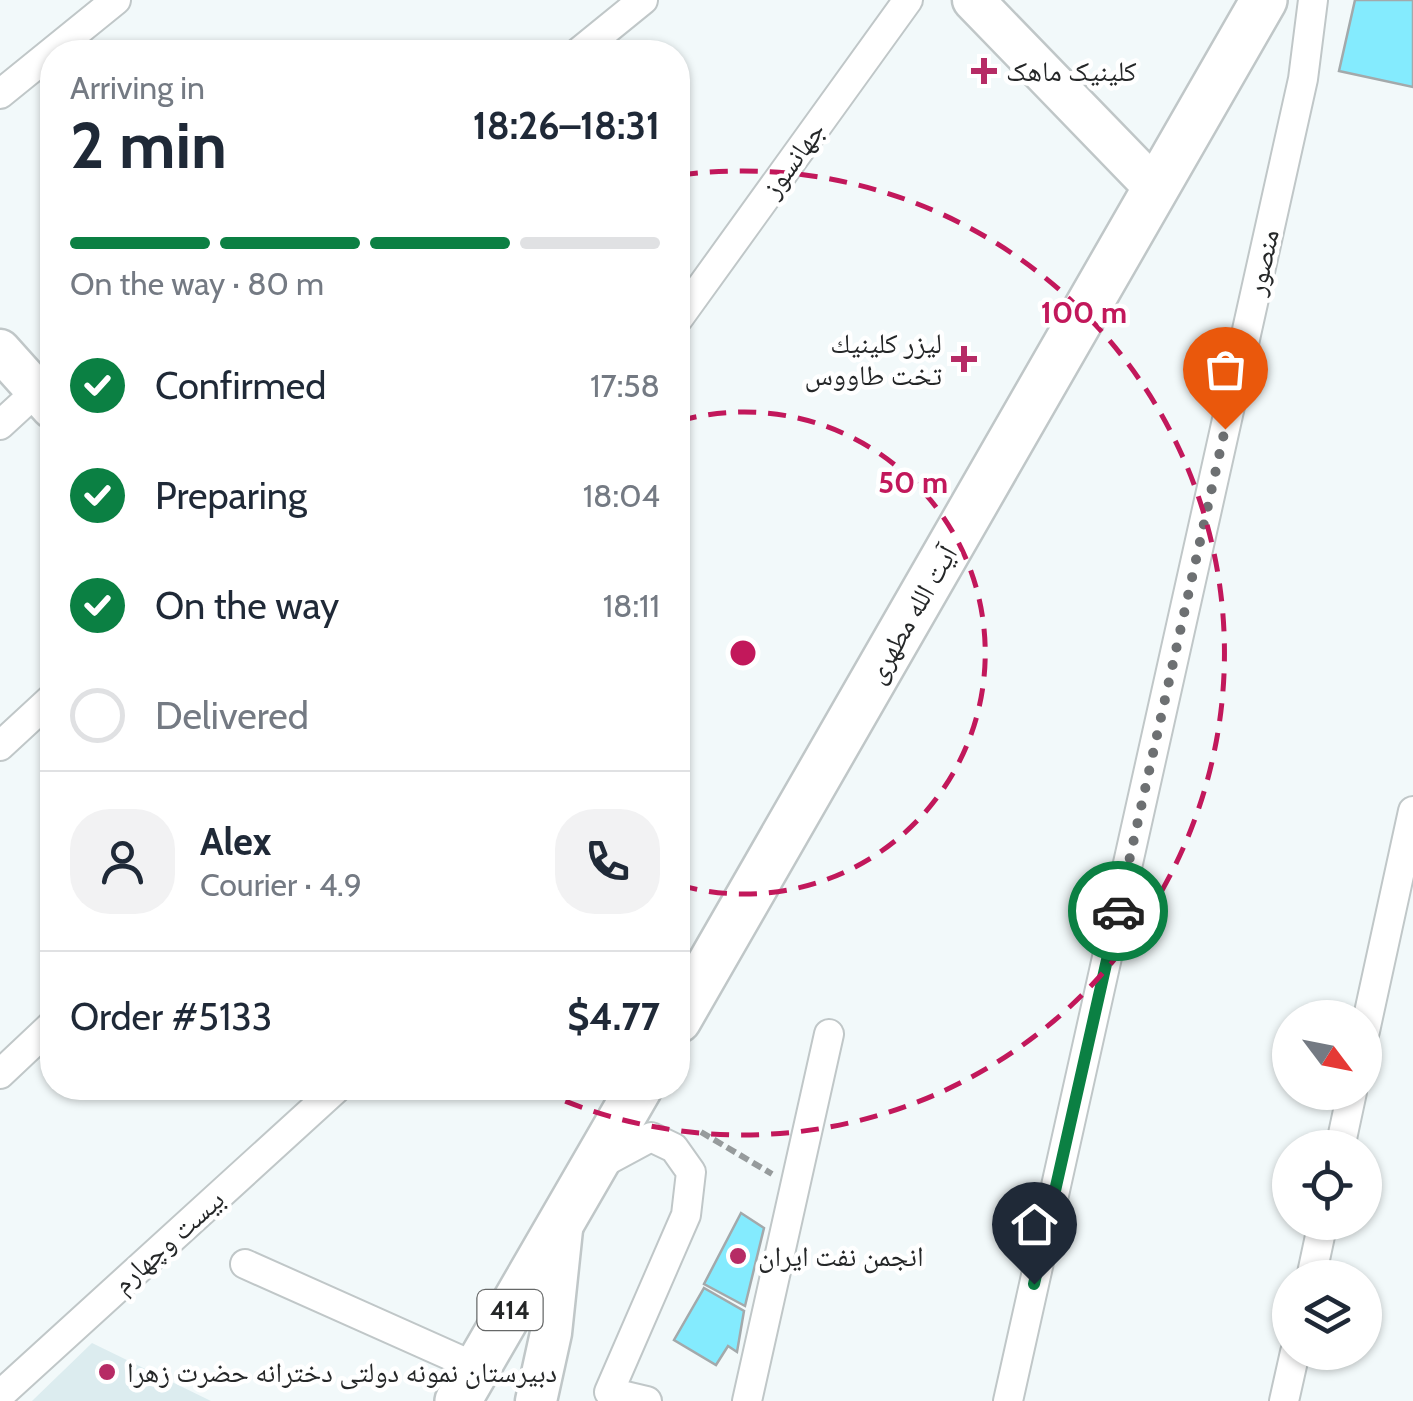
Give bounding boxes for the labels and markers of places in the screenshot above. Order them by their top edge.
place label: کلینیک ماهک [1006,54,1137,88]
marker: کلینیک ماهک [971,58,997,84]
place label: ليزر كلينيك تخت طاووس [804,326,942,393]
pin [1183,327,1268,430]
marker: ليزر كلينيك تخت طاووس [951,346,977,372]
centre of rings [725,635,761,671]
pin [992,1182,1077,1285]
place label: انجمن نفت ایران [758,1239,924,1274]
marker: انجمن نفت ایران [727,1245,749,1267]
place label: دبیرستان نمونه دولتی دخترانه حضرت زهرا [127,1355,557,1390]
marker: دبیرستان نمونه دولتی دخترانه حضرت زهرا [96,1361,118,1383]

